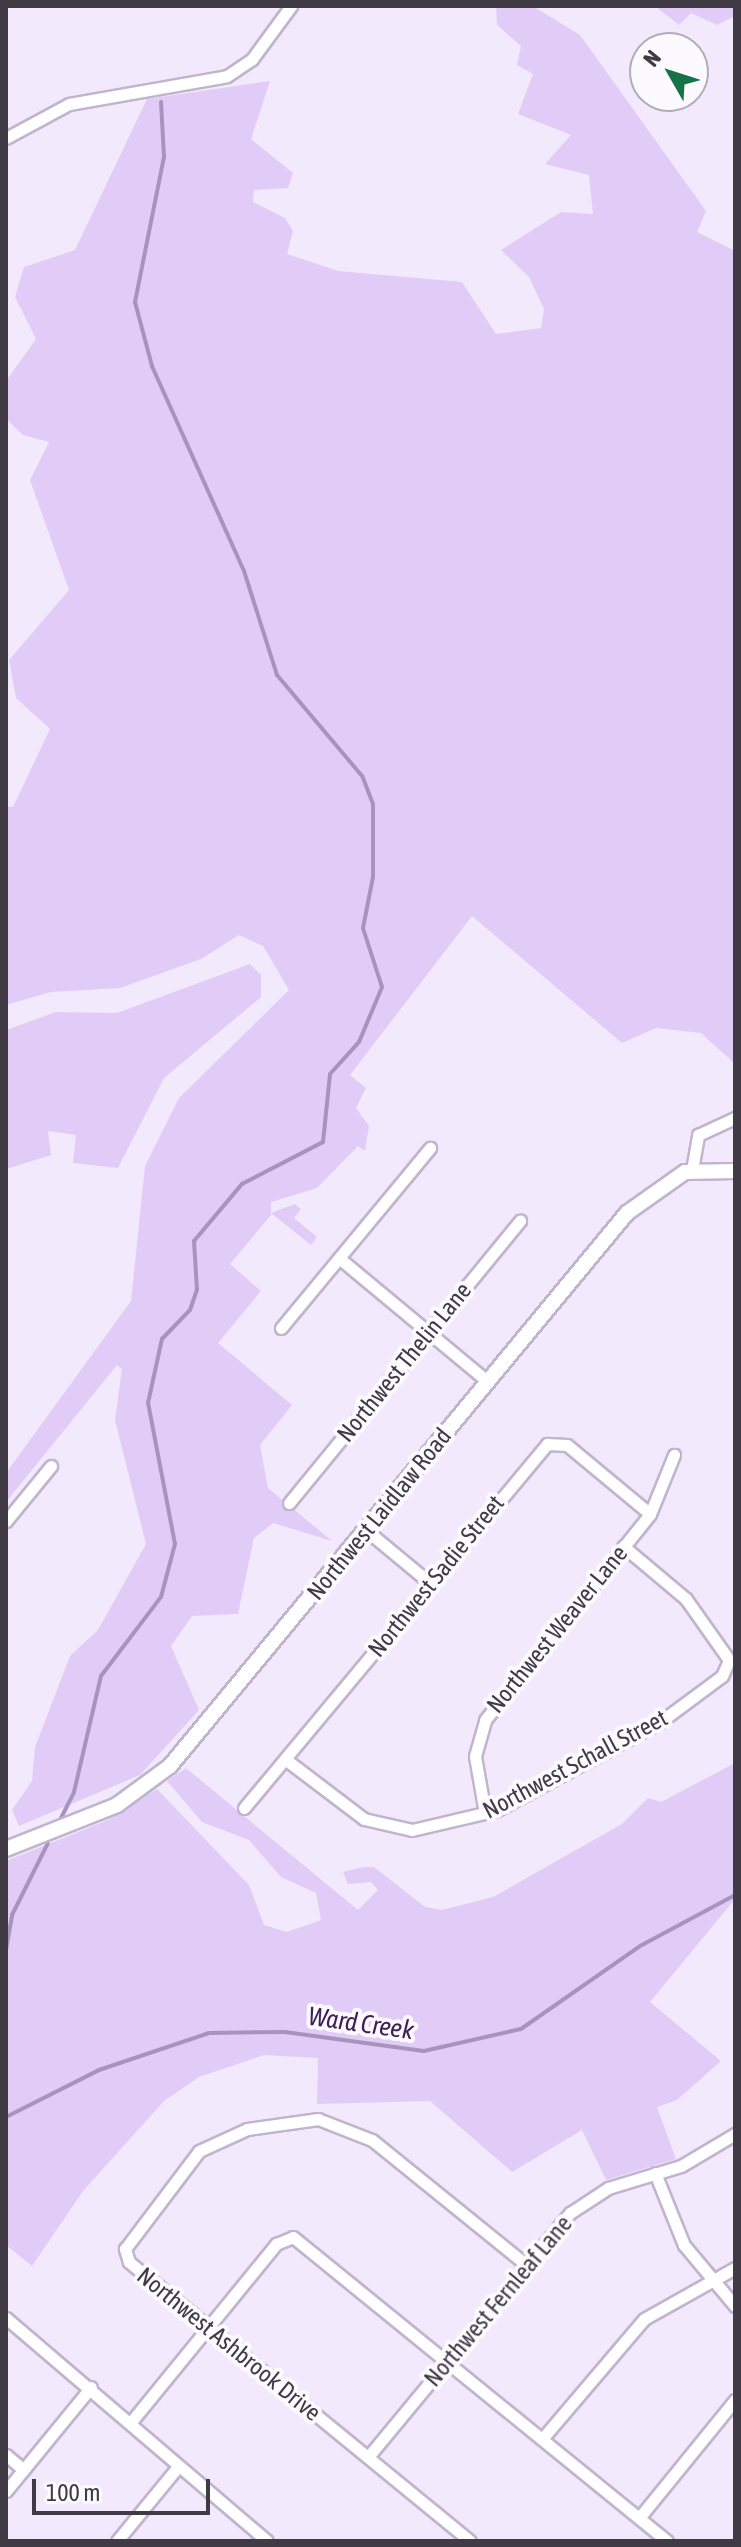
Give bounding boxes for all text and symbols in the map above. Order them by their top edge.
north arrow [629,32,709,112]
text: N [638,45,666,71]
street label: Northwest Thelin Lane [331,1276,477,1448]
street label: Northwest Laidlaw Road [301,1422,457,1606]
street label: Northwest Sadie Street [362,1489,510,1663]
street label: Northwest Weaver Lane [481,1539,633,1719]
street label: Northwest Schall Street [478,1703,672,1825]
water label: Ward Creek [306,2001,416,2047]
street label: Northwest Fernleaf Lane [418,2210,578,2392]
street label: Northwest Ashbrook Drive [131,2261,327,2427]
scale bar [36,2463,214,2513]
text: 100 m [46,2479,100,2506]

